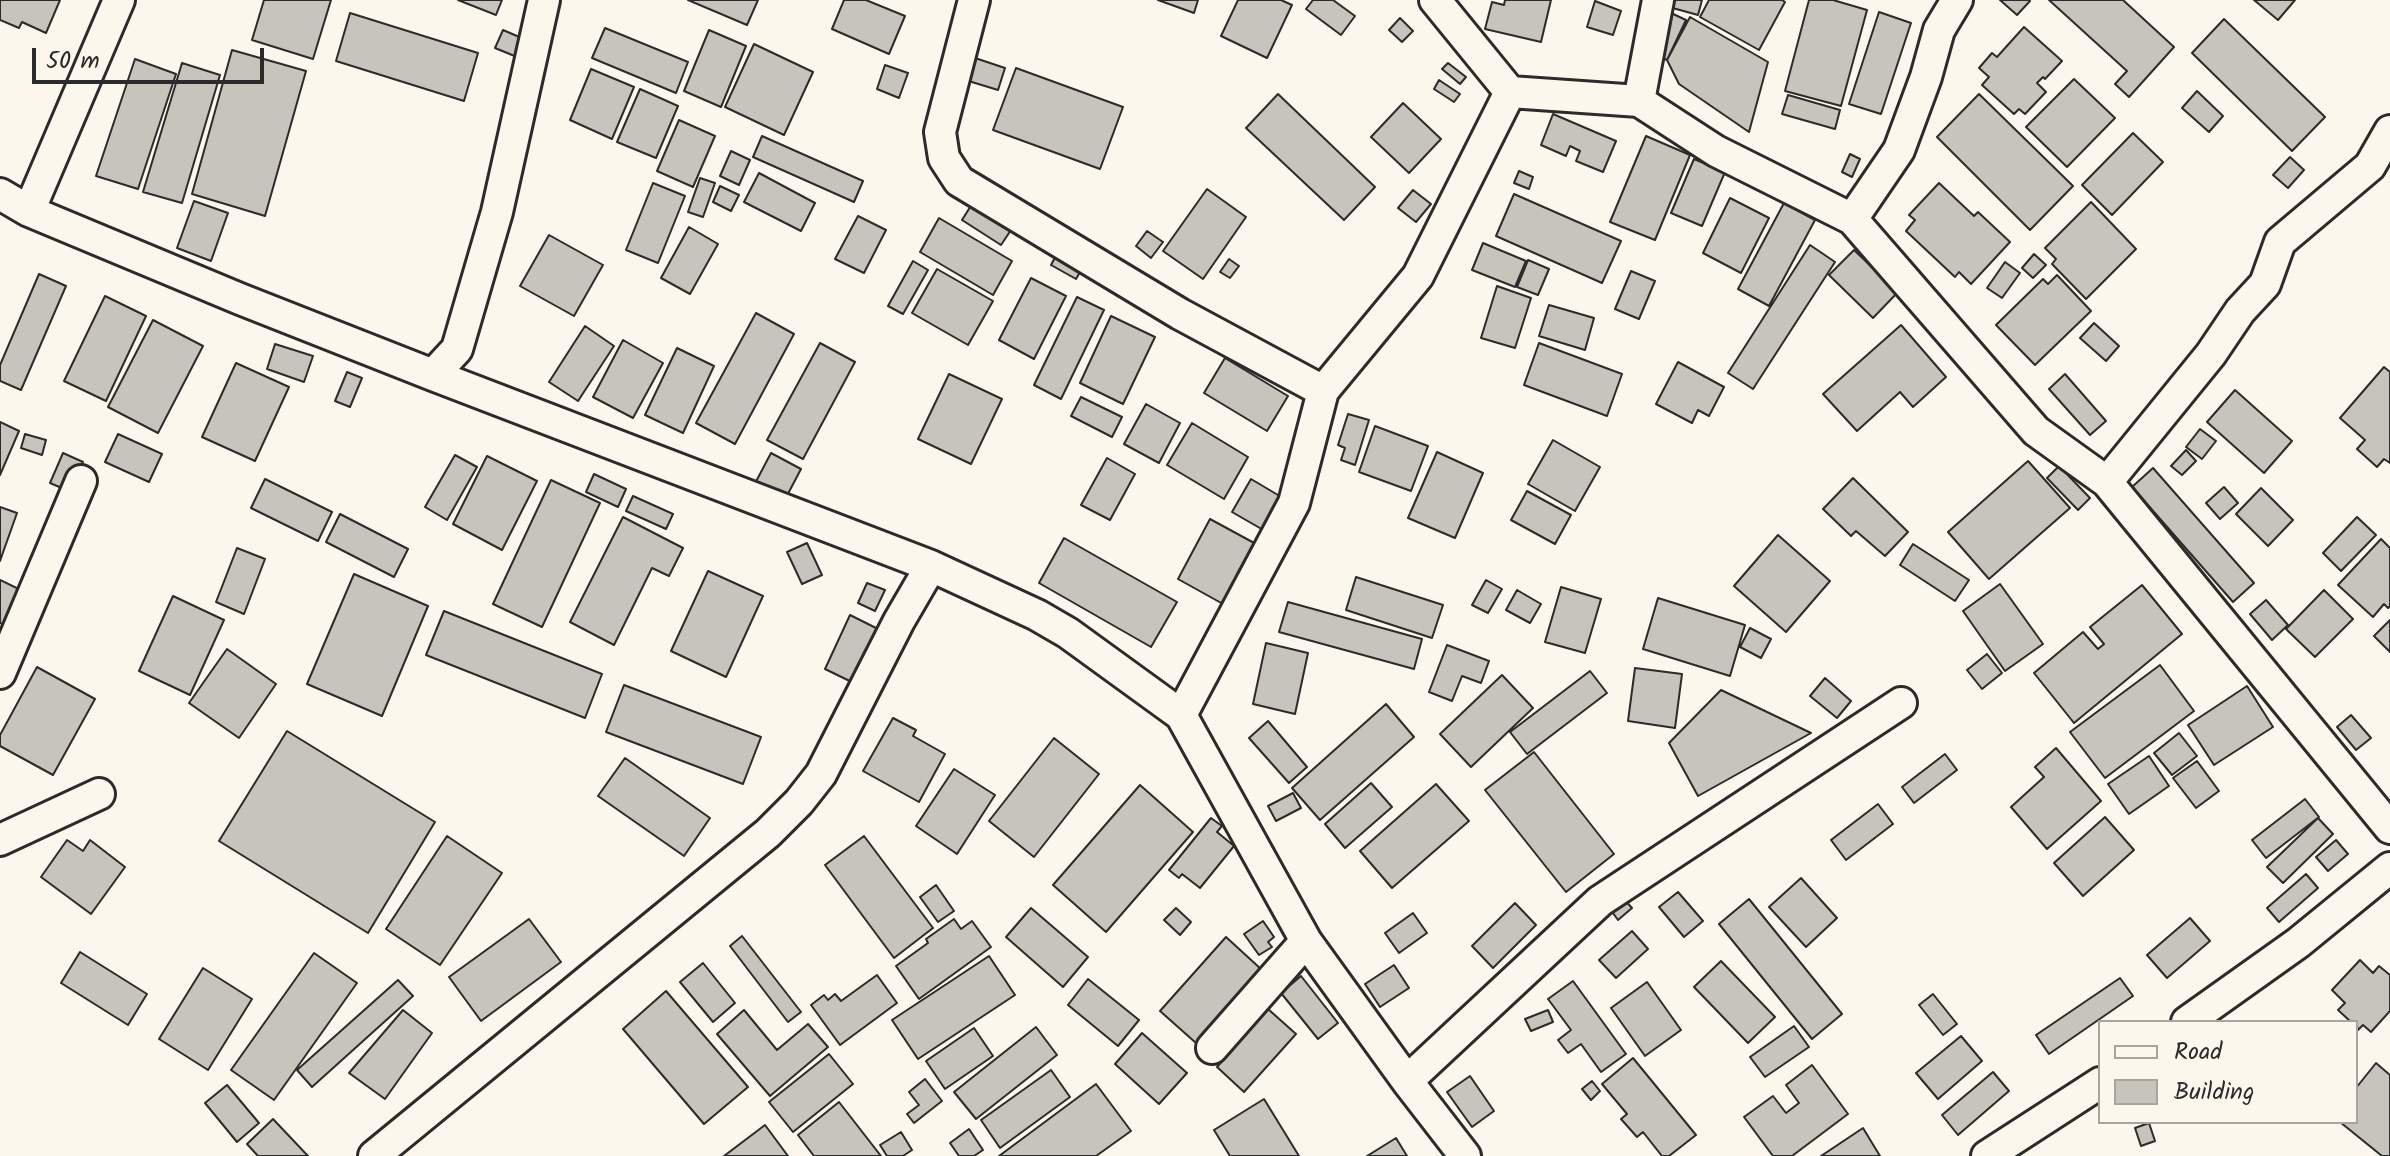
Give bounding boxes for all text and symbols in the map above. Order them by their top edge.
scale bar [36,32,268,82]
text: 50 m [46,42,100,81]
legend [2098,1020,2358,1124]
text: Road [2174,1033,2222,1072]
text: Building [2174,1073,2254,1112]

